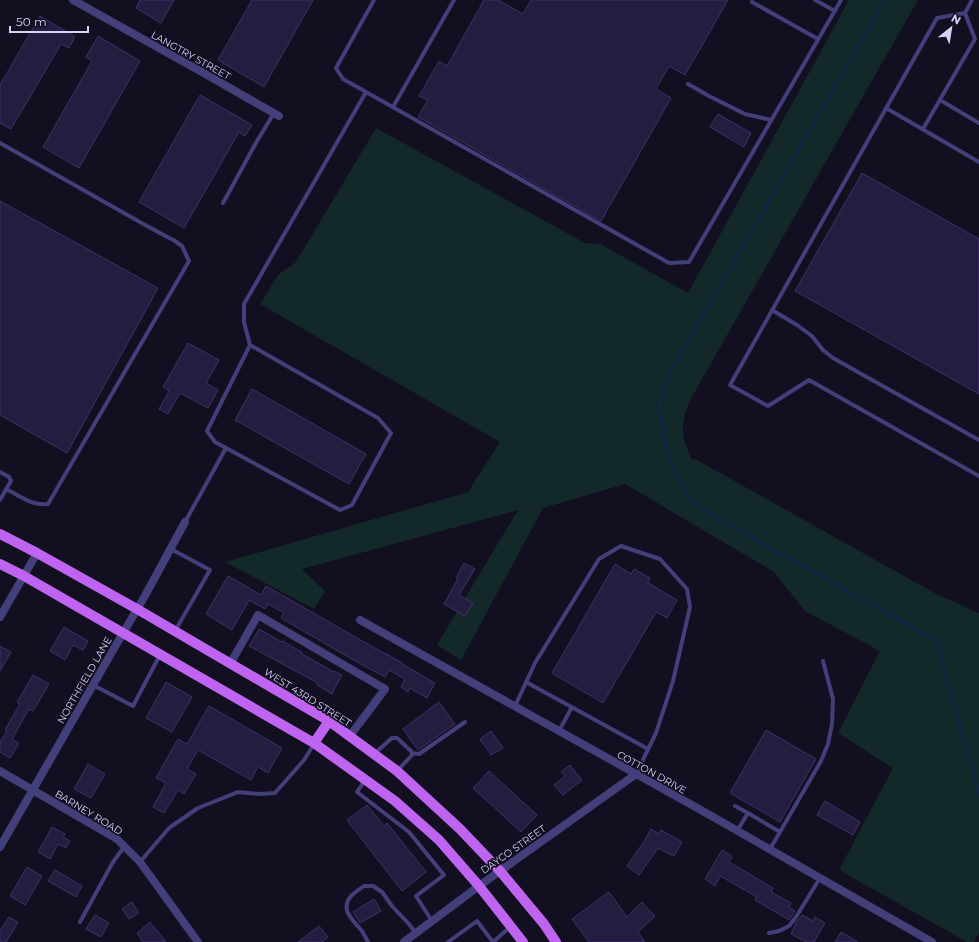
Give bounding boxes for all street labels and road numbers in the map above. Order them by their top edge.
street label: LANGTRY STREET [149,28,233,83]
street label: NORTHFIELD LANE [54,634,115,726]
street label: WEST 43RD STREET [262,665,354,730]
street label: COTTON DRIVE [615,748,689,797]
street label: BARNEY ROAD [53,787,125,838]
street label: DAYCO STREET [478,822,549,877]

